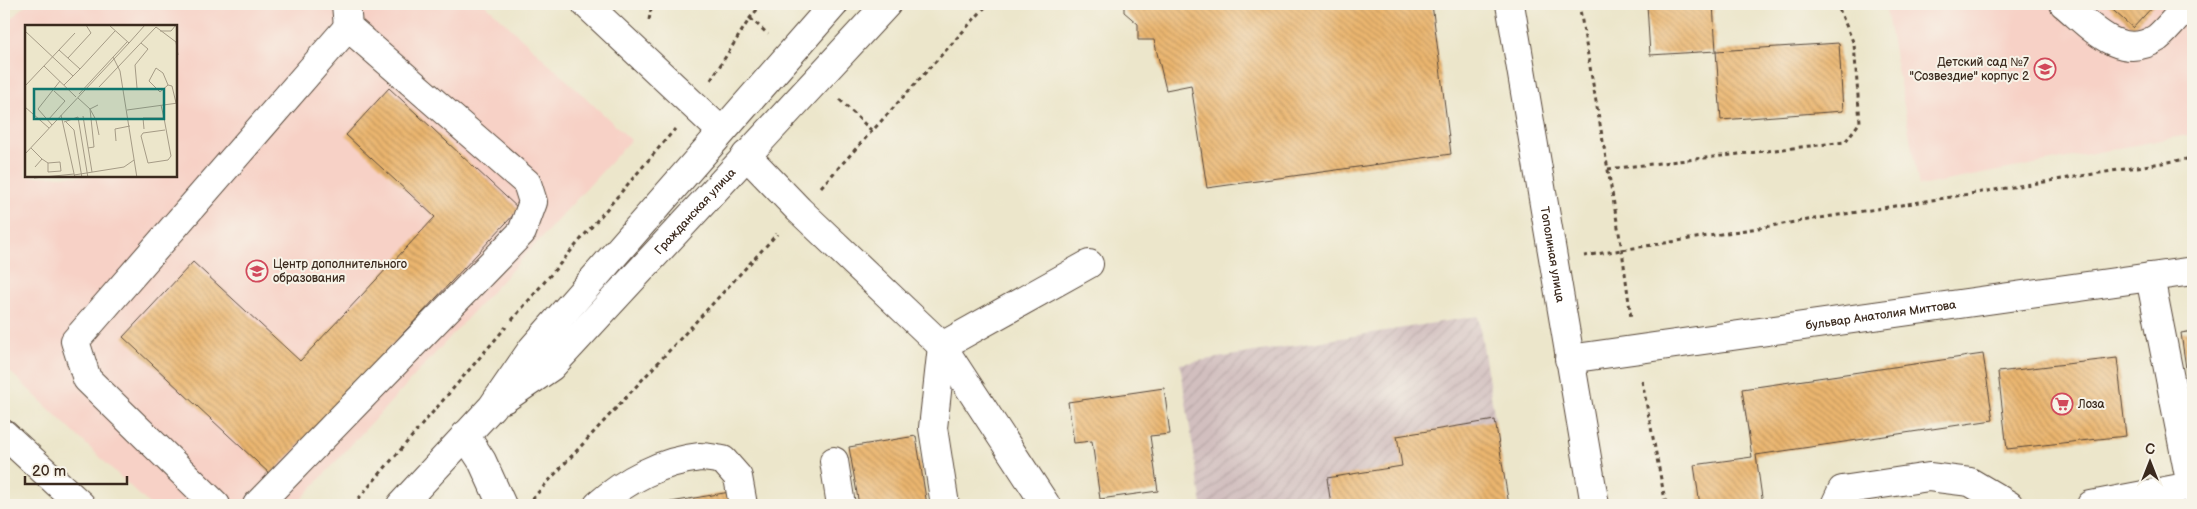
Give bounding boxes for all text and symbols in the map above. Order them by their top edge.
inset map [25,25,178,178]
place label: Детский сад №7 "Созвездие" корпус 2 [1909,55,2029,84]
school or university icon: Детский сад №7 "Созвездие" корпус 2 [2033,57,2057,81]
street label: Гражданская улица [652,165,739,258]
street label: Тополиная улица [1536,205,1567,304]
place label: Центр дополнительного образования [273,257,407,286]
school or university icon: Центр дополнительного образования [245,259,269,283]
street label: бульвар Анатолия Миттова [1805,297,1957,334]
supermarket icon: Лоза [2050,392,2074,416]
place label: Лоза [2077,397,2105,412]
north arrow [2124,436,2174,486]
text: С [2145,441,2155,458]
scale bar [25,454,128,486]
text: 20 m [32,462,66,481]

